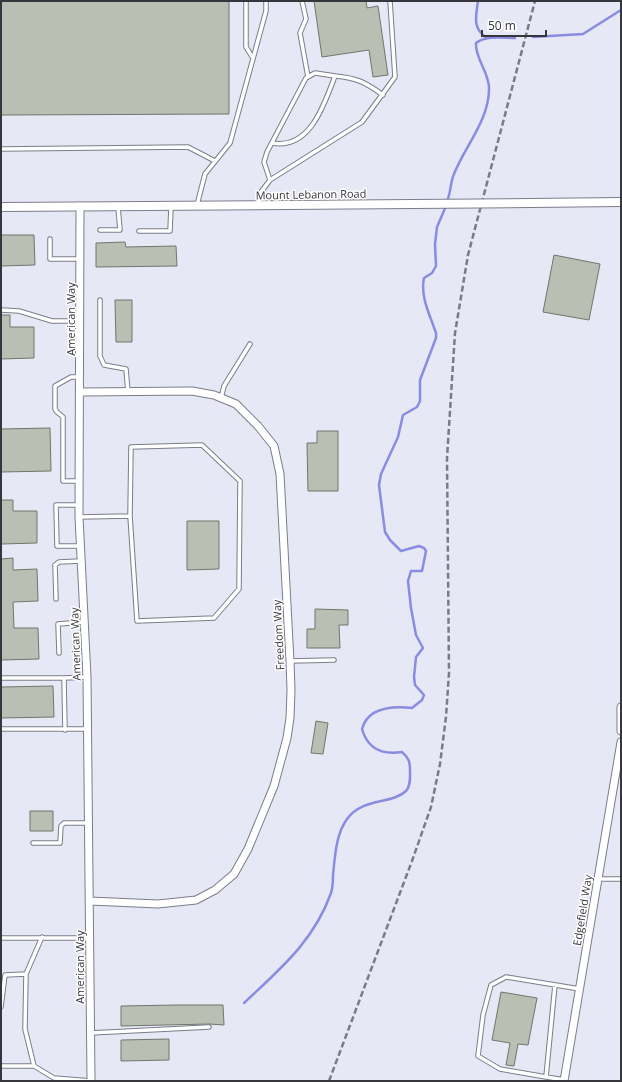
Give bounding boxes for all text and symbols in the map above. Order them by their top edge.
scale bar [482,12,546,38]
text: 50 m [488,17,516,34]
street label: Mount Lebanon Road [255,186,367,202]
street label: American Way [63,282,78,356]
street label: Freedom Way [269,599,287,671]
street label: American Way [66,607,84,681]
street label: Edgefield Way [569,873,595,947]
street label: American Way [72,930,87,1004]

